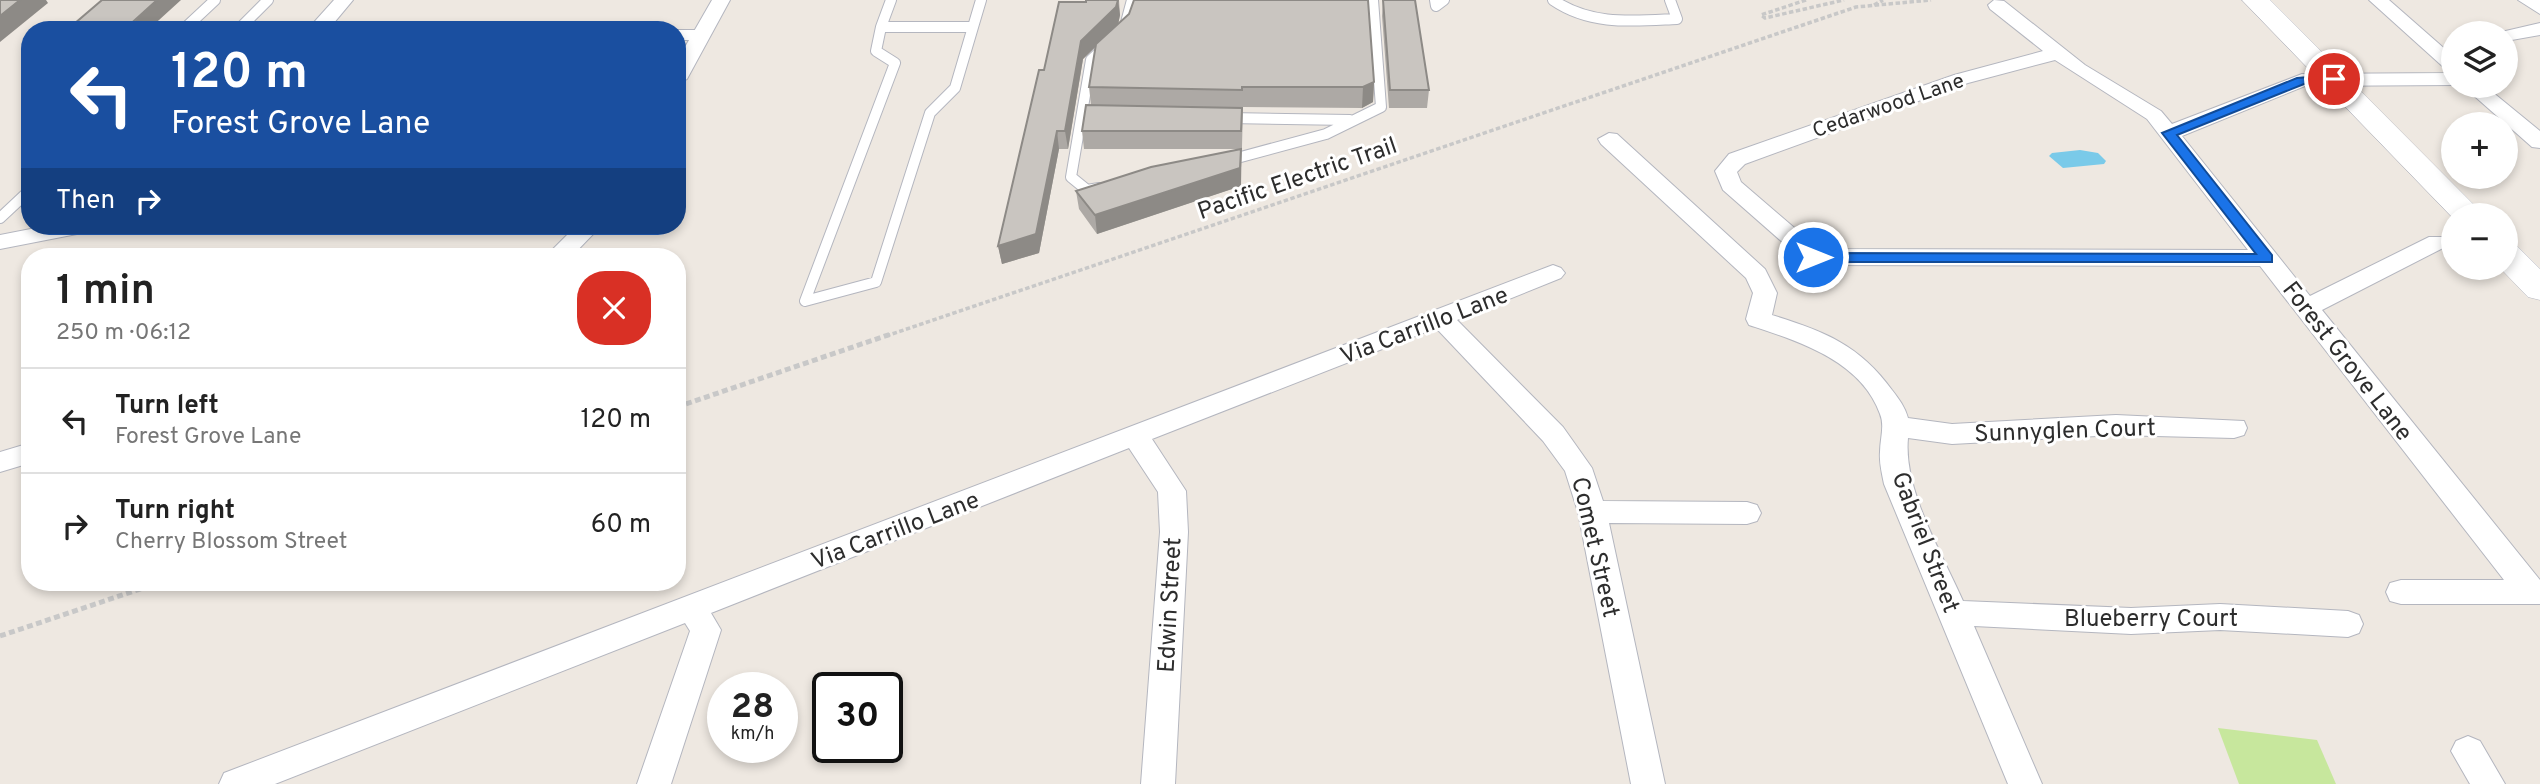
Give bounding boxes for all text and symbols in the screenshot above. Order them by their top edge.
map controls [2441,21,2518,280]
button: layers [2441,21,2518,98]
text: 120 m [171,44,308,106]
icon: left [56,49,147,140]
pin [2304,49,2364,109]
icon: arrive [2315,60,2353,98]
street label: Cedarwood Lane [1809,68,1968,145]
text: Forest Grove Lane [171,105,430,145]
button: + [2441,112,2518,189]
street label: Pacific Electric Trail [1194,132,1401,228]
icon: right [129,182,167,220]
text: Then [56,185,115,218]
button: − [2441,203,2518,280]
position arrow [1776,220,1850,294]
text: 1 min [56,266,155,319]
button: close [577,271,651,345]
street label: Forest Grove Lane [2275,276,2418,448]
street label: Via Carrillo Lane [1336,281,1513,373]
text: 250 m · 06:12 [56,319,191,348]
text: Turn left [115,390,219,423]
icon: left [56,402,94,440]
text: 120 m [581,404,651,437]
street label: Sunnyglen Court [1974,414,2156,450]
text: Forest Grove Lane [115,423,301,452]
street label: Gabriel Street [1883,468,1965,618]
street label: Comet Street [1563,474,1625,621]
street label: Via Carrillo Lane [807,486,984,578]
text: Turn right [115,495,235,528]
icon: right [56,507,94,545]
text: 60 m [591,509,651,542]
text: Cherry Blossom Street [115,528,347,557]
street label: Edwin Street [1152,537,1190,674]
street label: Blueberry Court [2064,605,2238,635]
speed limit sign: 30 [812,672,903,763]
text: 28 [731,686,774,730]
text: km/h [731,723,774,746]

